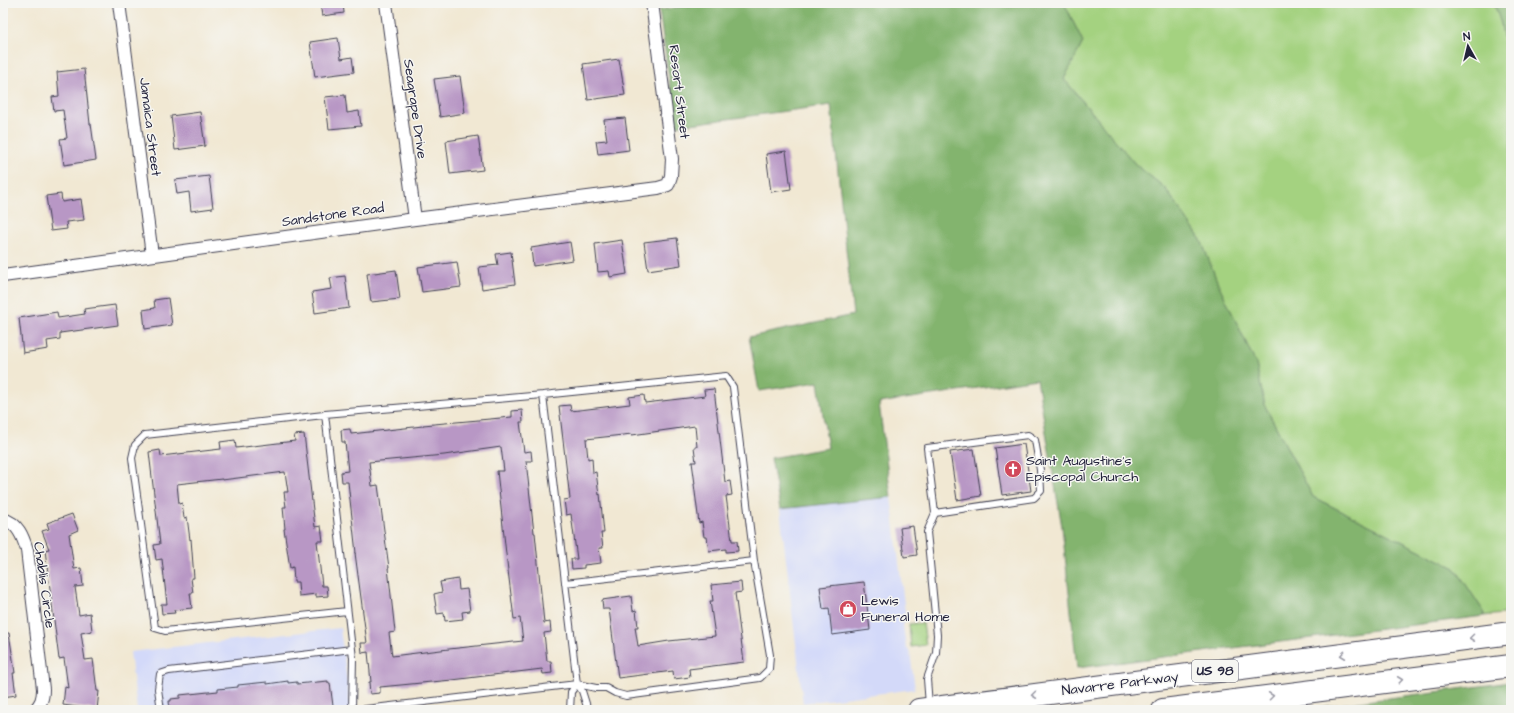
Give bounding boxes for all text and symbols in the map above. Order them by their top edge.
north arrow [1448,26,1488,66]
text: N [1462,29,1471,45]
street label: Resort Street [663,44,695,141]
street label: Seagrape Drive [398,58,432,161]
street label: Jamaica Street [134,76,166,178]
street label: Sandstone Road [281,198,385,232]
place label: Saint Augustine's Episcopal Church [1026,451,1138,487]
church icon: Saint Augustine's Episcopal Church [1003,459,1023,479]
street label: Chablis Circle [28,540,60,630]
place label: Lewis Funeral Home [861,591,950,627]
shop icon: Lewis Funeral Home [838,599,858,619]
one-way arrow [1469,633,1475,642]
one-way arrow [1340,650,1346,659]
road number: US 98 [1192,660,1238,682]
street label: Navarre Parkway [1061,667,1180,701]
one-way arrow [1397,676,1403,685]
one-way arrow [1031,690,1037,699]
one-way arrow [1268,692,1274,701]

